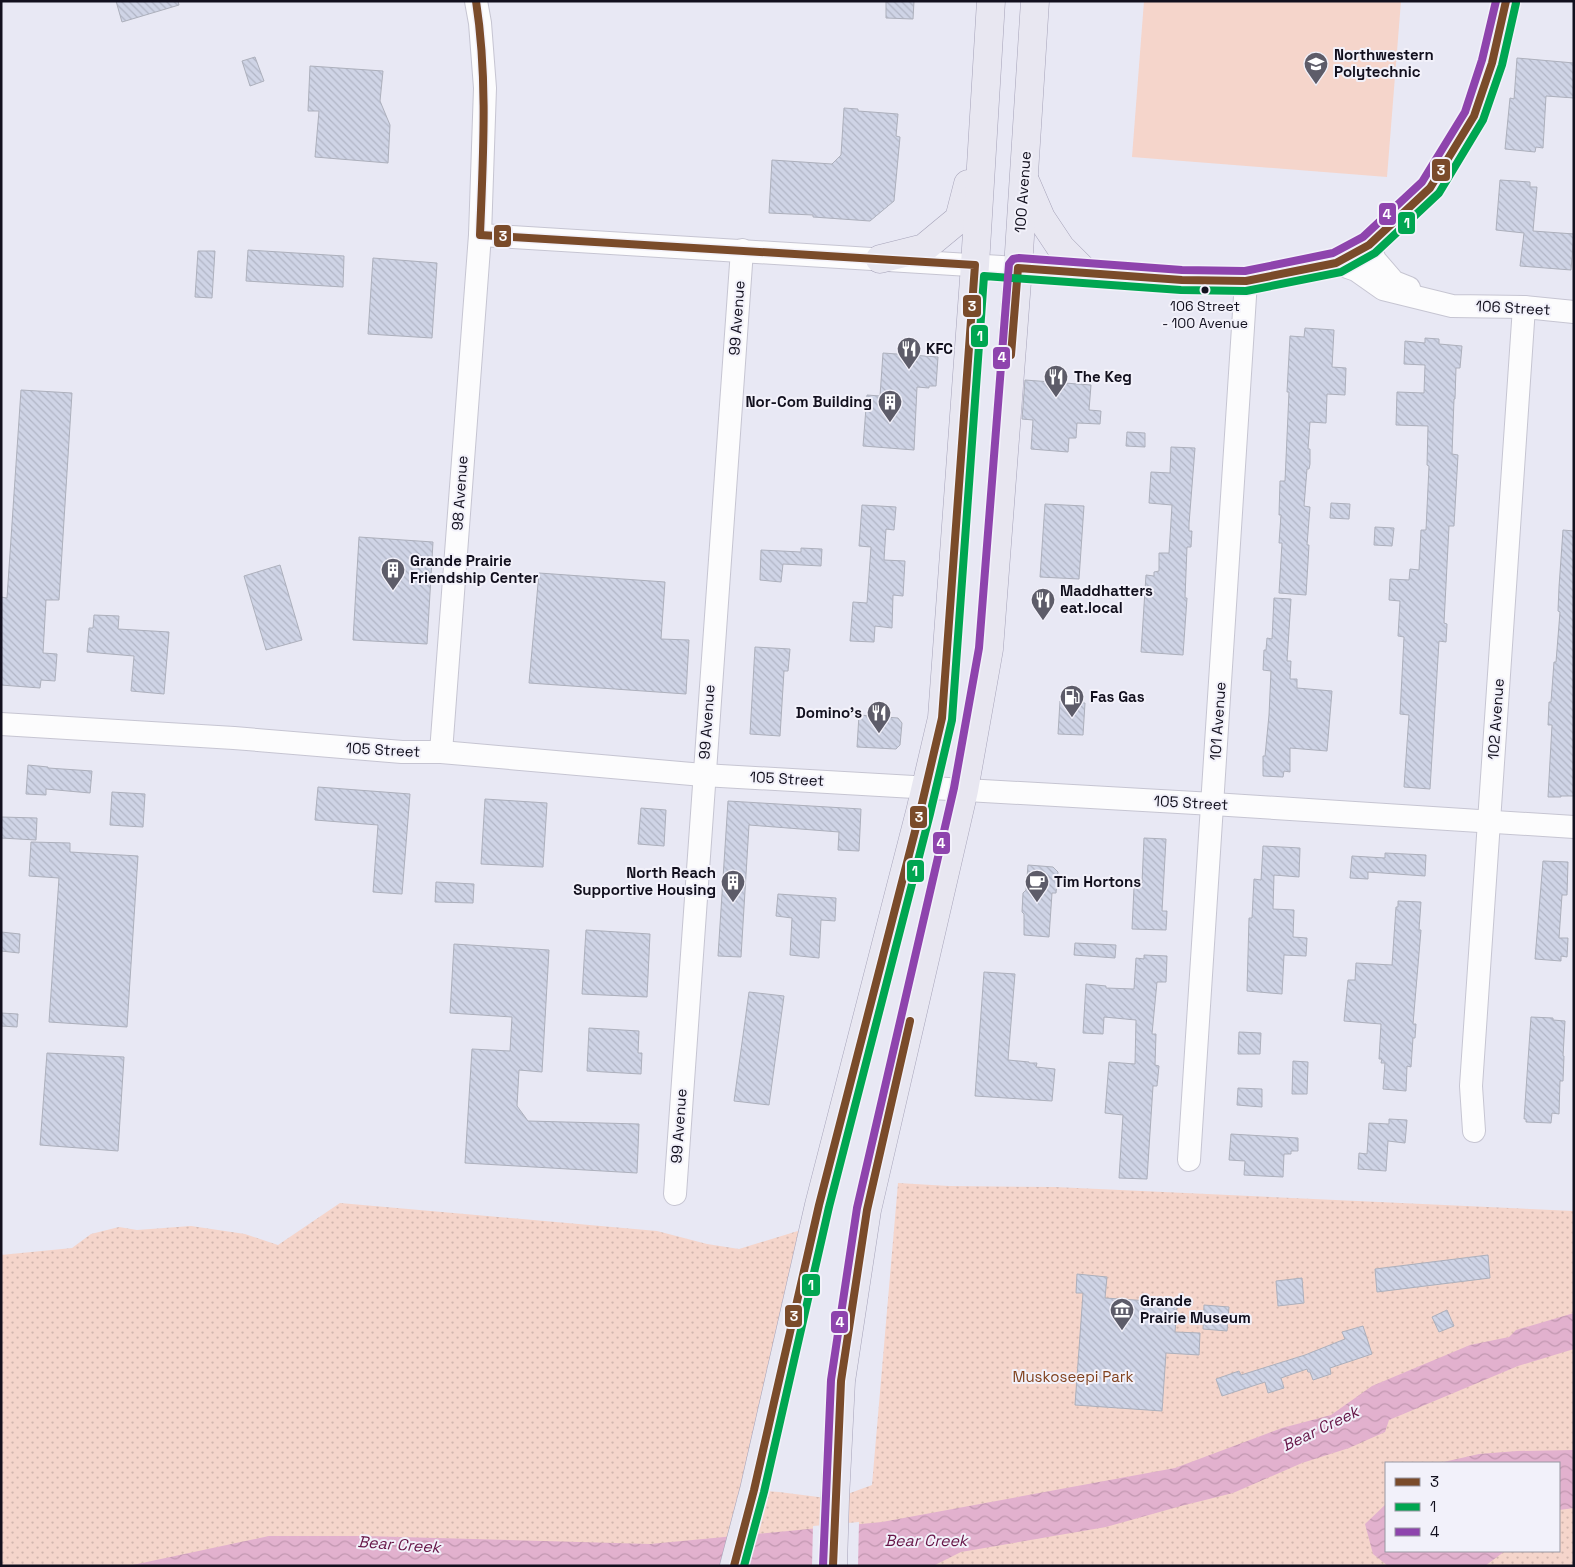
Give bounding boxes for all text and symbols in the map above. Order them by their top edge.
place label: Northwestern Polytechnic [1334,45,1434,81]
school or university icon: Northwestern Polytechnic [1303,51,1329,85]
street label: 100 Avenue [1010,150,1035,234]
line badge: 3 [1431,158,1451,182]
text: 3 [1437,161,1445,179]
line badge: 4 [1378,202,1397,226]
text: 4 [1383,205,1392,223]
line badge: 1 [1397,211,1416,235]
text: 1 [1404,214,1410,232]
line badge: 3 [493,224,512,248]
text: 3 [499,227,507,245]
street label: 99 Avenue [724,280,749,356]
marker: 106 Street - 100 Avenue [1200,285,1210,295]
line badge: 3 [962,294,982,318]
street label: 106 Street [1475,296,1551,319]
text: 3 [968,297,976,315]
place label: 106 Street - 100 Avenue [1162,297,1248,332]
line badge: 1 [970,324,989,348]
text: 1 [977,327,983,345]
restaurant icon: KFC [896,336,922,370]
place label: KFC [926,339,953,358]
line badge: 4 [992,346,1011,370]
text: 4 [998,348,1007,366]
restaurant icon: The Keg [1043,364,1069,398]
place label: The Keg [1074,367,1132,386]
building icon: Nor-Com Building [877,389,903,423]
place label: Nor-Com Building [746,392,872,411]
street label: 98 Avenue [447,455,472,531]
place label: Grande Prairie Friendship Center [410,551,538,587]
building icon: Grande Prairie Friendship Center [380,557,406,591]
place label: Maddhatters eat.local [1060,581,1153,617]
restaurant icon: Maddhatters eat.local [1030,587,1056,621]
street label: 102 Avenue [1483,678,1508,760]
street label: 101 Avenue [1205,681,1230,761]
street label: 99 Avenue [694,684,719,760]
fuel station icon: Fas Gas [1059,684,1085,718]
place label: Fas Gas [1090,687,1145,706]
restaurant icon: Domino's [866,700,892,734]
place label: Domino's [796,703,862,722]
street label: 105 Street [345,738,421,761]
street label: 105 Street [749,767,825,790]
street label: 105 Street [1153,791,1229,814]
line badge: 3 [909,805,928,829]
text: 3 [915,808,923,826]
line badge: 4 [932,831,951,855]
text: 4 [937,834,946,852]
line badge: 1 [906,859,925,883]
text: 1 [912,862,918,880]
place label: North Reach Supportive Housing [573,863,716,899]
building icon: North Reach Supportive Housing [720,869,746,903]
cafe icon: Tim Hortons [1024,869,1050,903]
place label: Tim Hortons [1054,872,1141,891]
street label: 99 Avenue [666,1088,691,1164]
line badge: 1 [801,1273,821,1297]
text: 1 [808,1276,814,1294]
place label: Grande Prairie Museum [1140,1291,1251,1327]
museum icon: Grande Prairie Museum [1109,1297,1135,1331]
line badge: 3 [784,1304,803,1328]
text: 3 [790,1307,798,1325]
line badge: 4 [830,1310,849,1334]
text: 4 [836,1313,845,1331]
park label: Muskoseepi Park [1012,1367,1134,1386]
water label: Bear Creek [1278,1400,1364,1456]
legend [1385,1462,1560,1552]
text: 3 [1430,1472,1439,1491]
text: 1 [1430,1497,1436,1516]
text: 4 [1430,1522,1439,1541]
water label: Bear Creek [885,1530,970,1551]
water label: Bear Creek [357,1531,443,1558]

